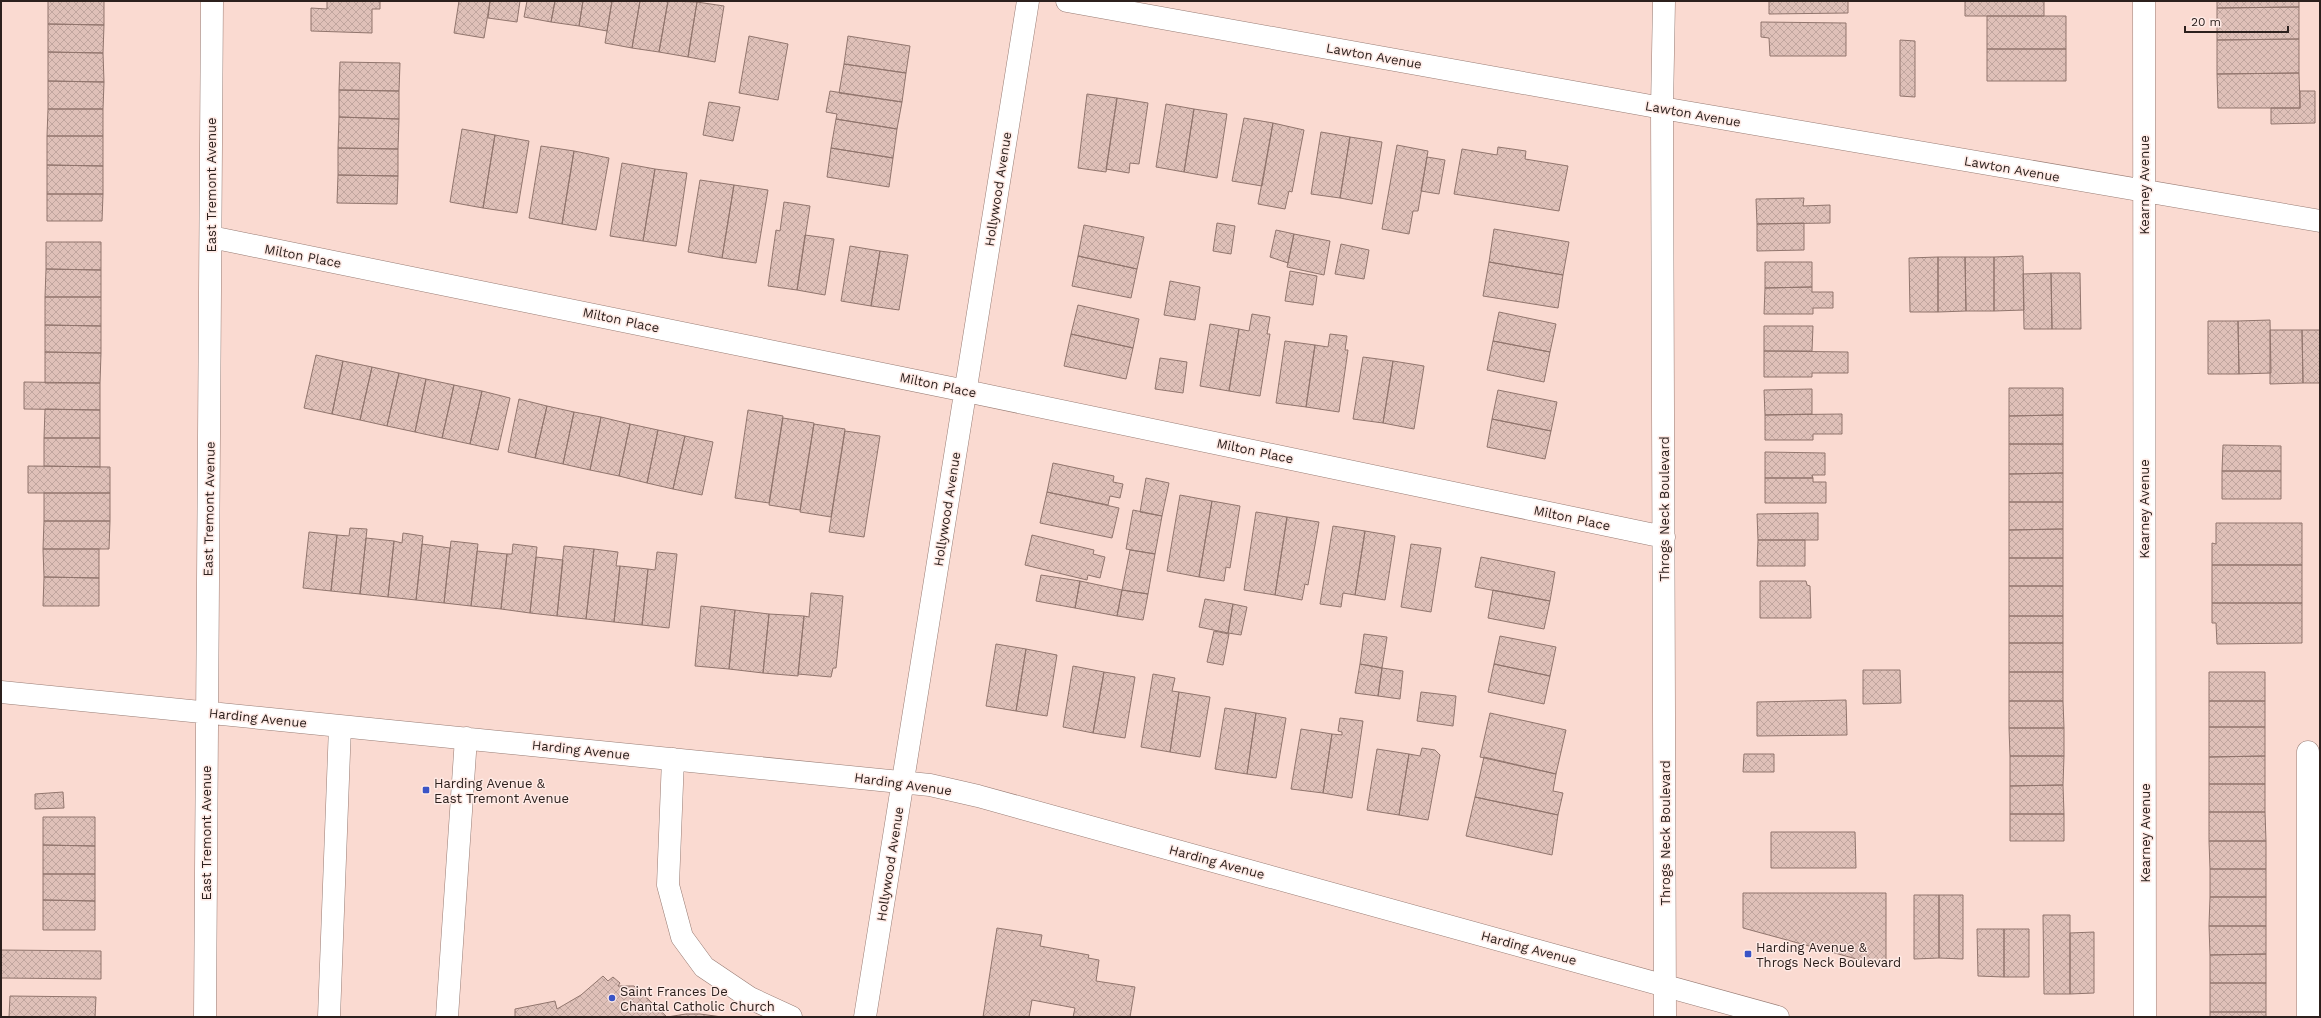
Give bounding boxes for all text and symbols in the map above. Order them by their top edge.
scale bar [2185,8,2288,34]
text: 20 m [2191,15,2221,29]
street label: Lawton Avenue [1325,40,1423,72]
street label: Lawton Avenue [1644,98,1742,130]
street label: East Tremont Avenue [204,117,219,253]
street label: Hollywood Avenue [982,131,1014,247]
street label: Kearney Avenue [2137,135,2152,235]
street label: Lawton Avenue [1963,153,2061,185]
street label: Milton Place [263,241,343,271]
street label: Milton Place [581,305,661,335]
street label: Milton Place [898,370,978,400]
street label: Milton Place [1215,436,1295,466]
street label: Throgs Neck Boulevard [1657,436,1672,582]
street label: East Tremont Avenue [200,441,218,577]
street label: Hollywood Avenue [931,451,963,567]
street label: Kearney Avenue [2137,459,2152,559]
street label: Milton Place [1532,503,1612,533]
street label: Harding Avenue [208,705,308,731]
street label: Harding Avenue [531,737,631,763]
street label: Throgs Neck Boulevard [1658,760,1673,906]
street label: East Tremont Avenue [199,765,214,901]
street label: Harding Avenue [853,770,953,798]
place label: Harding Avenue & East Tremont Avenue [434,776,569,806]
street label: Kearney Avenue [2138,783,2153,883]
marker: Harding Avenue & East Tremont Avenue [421,785,431,795]
street label: Hollywood Avenue [874,806,906,922]
street label: Harding Avenue [1168,842,1266,882]
street label: Harding Avenue [1480,928,1578,968]
place label: Harding Avenue & Throgs Neck Boulevard [1756,940,1901,970]
marker: Harding Avenue & Throgs Neck Boulevard [1743,949,1753,959]
place label: Saint Frances De Chantal Catholic Church [620,984,775,1014]
marker: Saint Frances De Chantal Catholic Church [607,993,617,1003]

